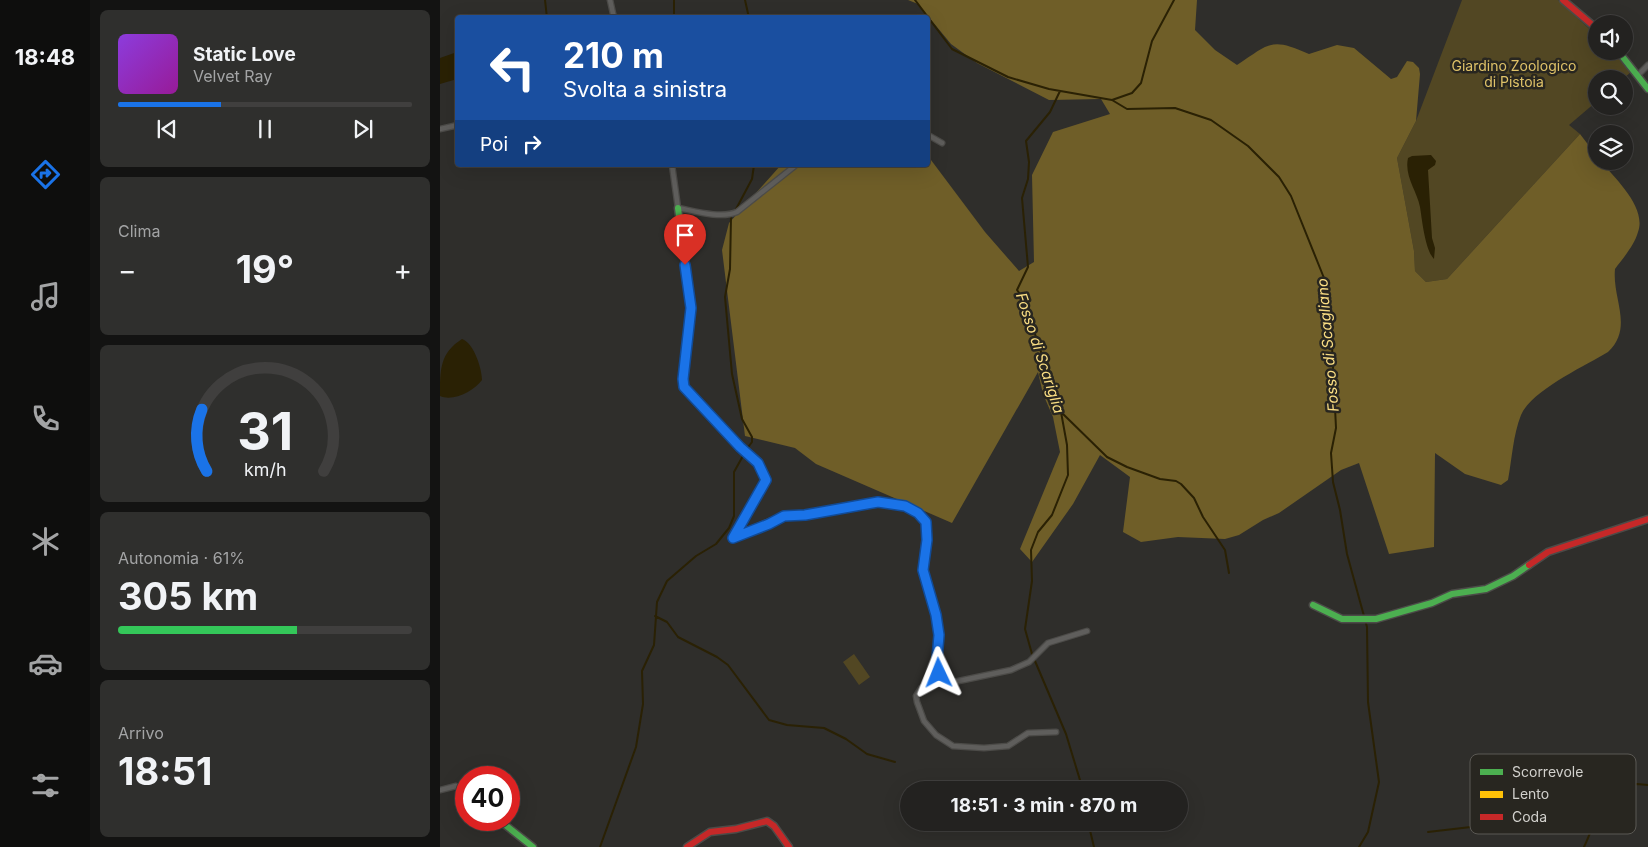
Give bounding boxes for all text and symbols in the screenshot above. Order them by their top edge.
map controls [1588,15,1633,170]
button: sound [1588,15,1633,60]
text: 210 m [563,34,664,76]
icon: left [480,35,545,100]
text: Static Love [193,43,296,66]
text: 18:48 [15,44,75,70]
park label: Giardino Zoologico di Pistoia [1451,57,1577,90]
text: Velvet Ray [193,66,272,86]
button: search [1588,70,1633,115]
text: Svolta a sinistra [563,76,727,102]
icon: previous [153,115,181,143]
icon: pause [251,115,279,143]
icon: next [349,115,377,143]
button: layers [1588,125,1633,170]
icon: right [518,130,546,158]
text: Poi [480,133,508,156]
icon: directions [28,157,63,192]
pin [664,214,706,265]
text: Clima [118,221,160,241]
icon: arrive [671,221,699,249]
text: 19° [236,246,294,292]
text: − [118,253,137,287]
text: + [393,253,412,287]
water label: Fosso di Scagliano [1312,277,1343,413]
icon: music [28,279,63,314]
water label: Fosso di Scariglia [1012,290,1069,416]
text: 31 [237,400,293,463]
icon: phone [28,401,63,436]
text: km/h [244,459,286,480]
icon: climate [28,524,63,559]
text: Autonomia · 61% [118,548,245,568]
text: 305 km [118,573,258,619]
icon: car [28,646,63,681]
position arrow [912,646,964,698]
text: Arrivo [118,723,164,743]
text: 18:51 [118,748,212,794]
legend [1470,754,1636,834]
text: Scorrevole [1512,763,1583,780]
speed limit sign: 40 [455,766,520,831]
icon: filters [28,768,63,803]
text: Lento [1512,785,1549,802]
text: 18:51 · 3 min · 870 m [951,794,1137,817]
text: Coda [1512,808,1547,825]

